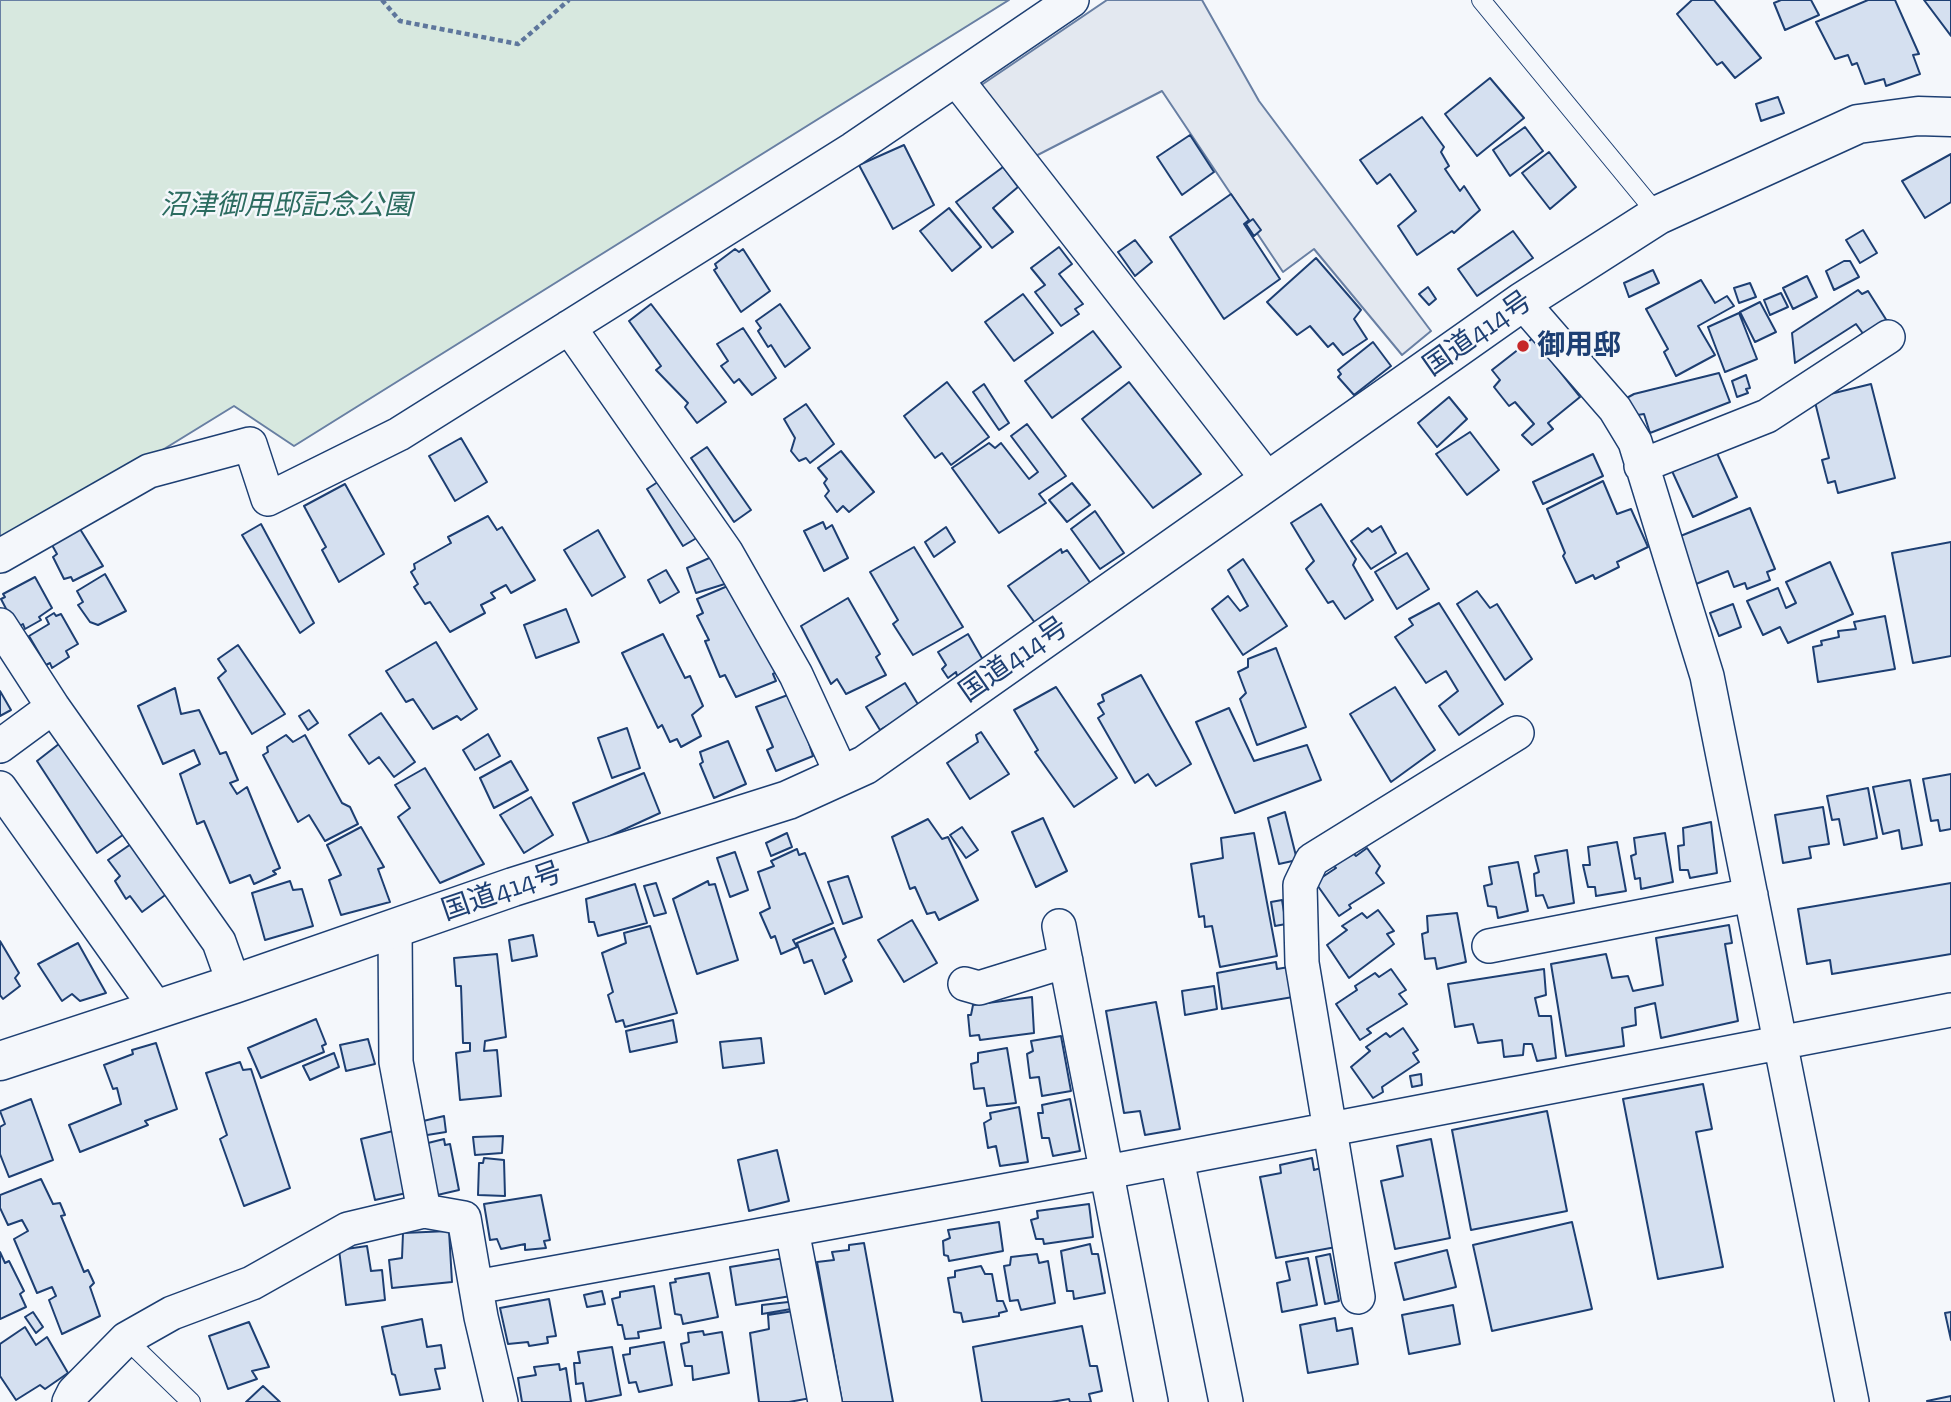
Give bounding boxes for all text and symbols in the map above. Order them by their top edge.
park label: 沼津御用邸記念公園 [160,189,412,223]
street label: 国道414号 [1417,284,1539,384]
place label: 御用邸 [1537,329,1621,363]
marker: 御用邸 [1515,338,1531,354]
street label: 国道414号 [953,610,1075,710]
street label: 国道414号 [437,856,567,928]

